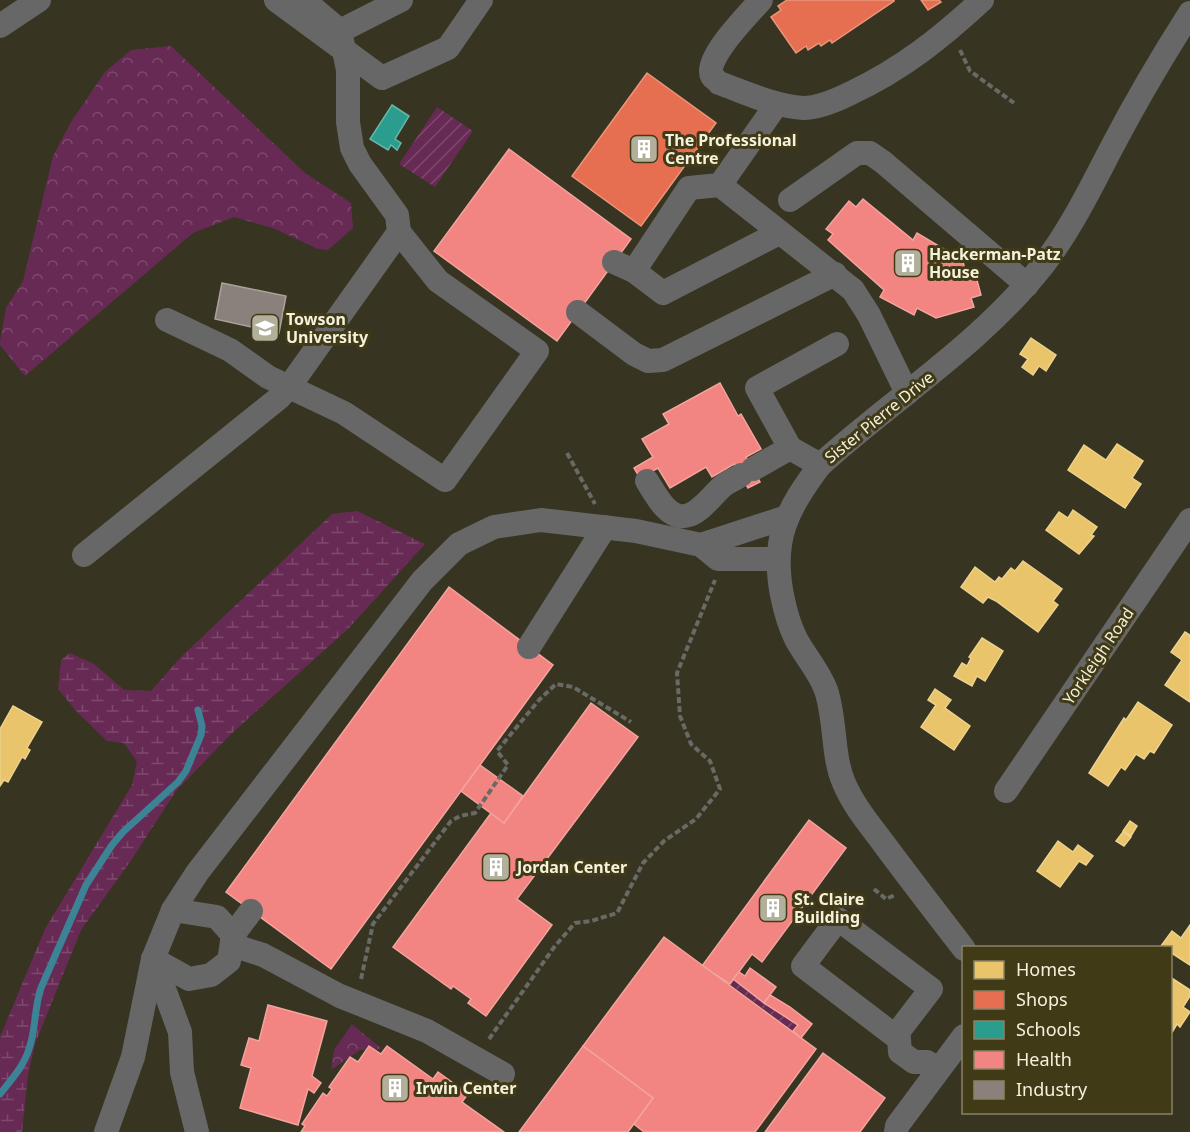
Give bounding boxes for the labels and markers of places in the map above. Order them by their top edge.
place label: The Professional Centre [665,129,796,169]
building icon: The Professional Centre [628,133,660,165]
place label: Hackerman-Patz House [929,243,1061,283]
building icon: Hackerman-Patz House [892,247,924,279]
place label: Towson University [286,308,369,348]
school or university icon: Towson University [249,312,281,344]
building icon: Jordan Center [480,851,512,883]
place label: Jordan Center [515,856,627,878]
place label: St. Claire Building [794,888,864,928]
building icon: St. Claire Building [757,892,789,924]
building icon: Irwin Center [379,1072,411,1104]
place label: Irwin Center [416,1077,516,1099]

